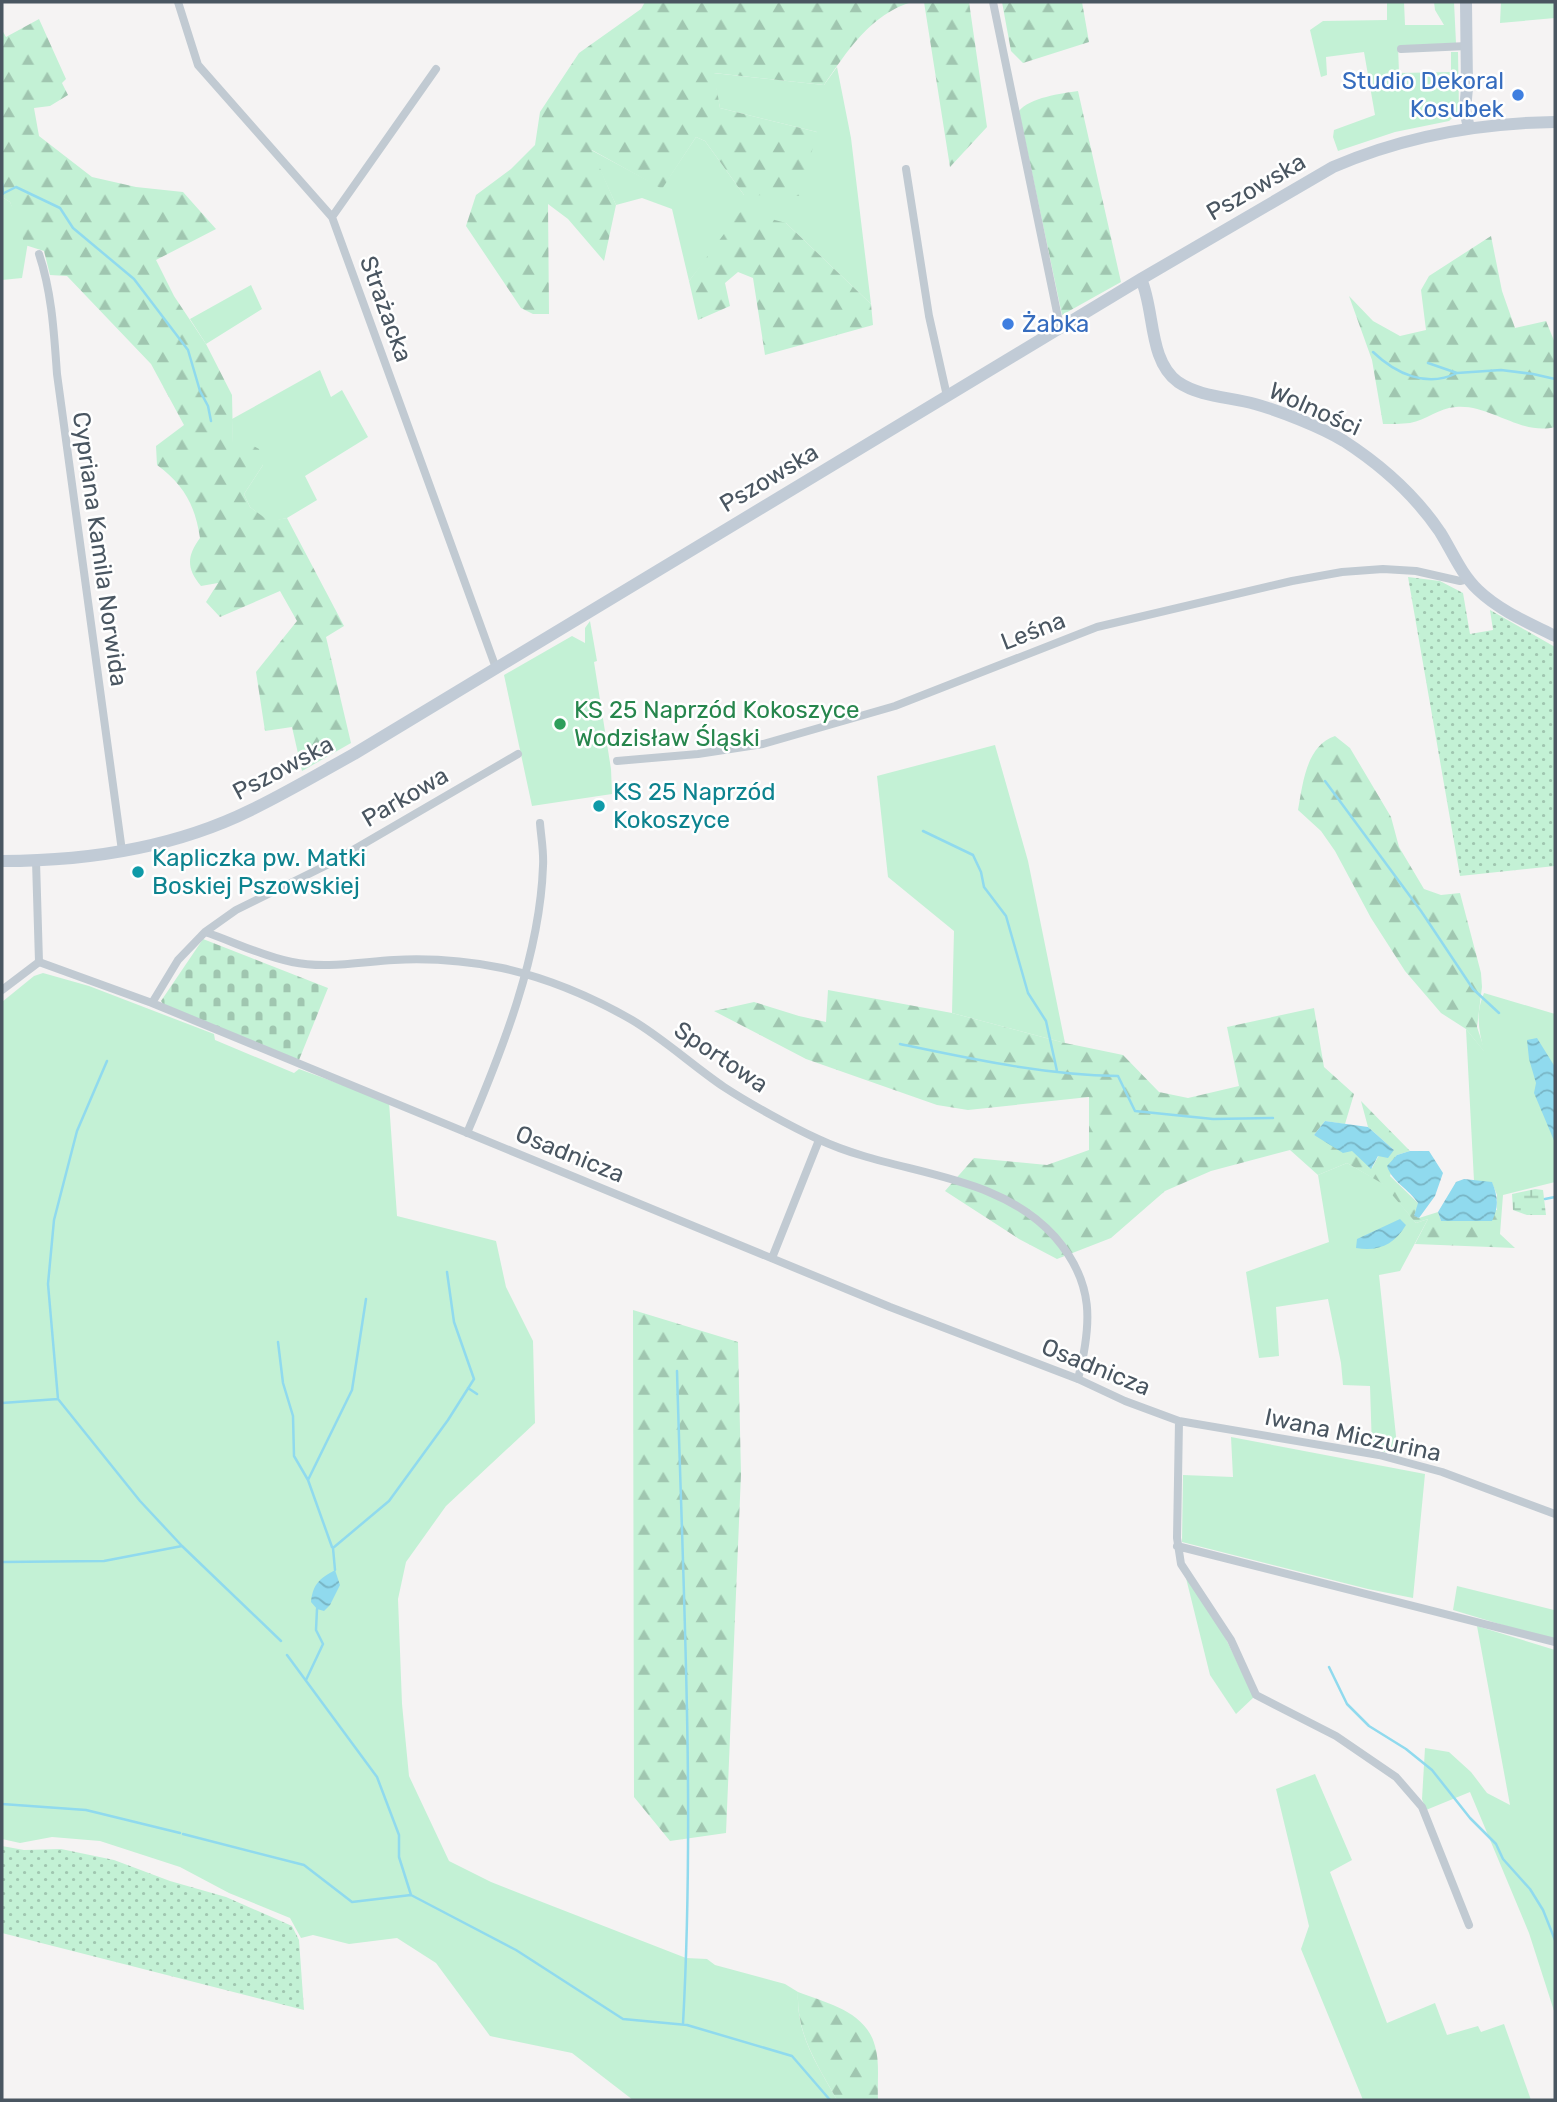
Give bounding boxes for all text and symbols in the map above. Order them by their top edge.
place label: Studio Dekoral Kosubek [1342,67,1505,123]
marker: Studio Dekoral Kosubek [1510,87,1526,103]
street label: Pszowska [1201,147,1311,227]
street label: Strażacka [354,252,418,366]
place label: Żabka [1022,310,1089,338]
marker: Żabka [1000,316,1016,332]
street label: Wolności [1265,376,1365,442]
street label: Cypriana Kamila Norwida [67,410,133,688]
street label: Pszowska [715,438,823,518]
street label: Leśna [997,606,1069,656]
place label: KS 25 Naprzód Kokoszyce Wodzisław Śląski [574,696,859,752]
marker: KS 25 Naprzód Kokoszyce Wodzisław Śląski [552,716,568,732]
street label: Pszowska [228,730,338,806]
street label: Parkowa [357,761,453,833]
place label: KS 25 Naprzód Kokoszyce [613,778,776,834]
marker: KS 25 Naprzód Kokoszyce [591,798,607,814]
place label: Kapliczka pw. Matki Boskiej Pszowskiej [152,844,366,900]
marker: Kapliczka pw. Matki Boskiej Pszowskiej [130,864,146,880]
street label: Sportowa [669,1015,773,1099]
street label: Osadnicza [511,1119,629,1189]
street label: Osadnicza [1037,1332,1155,1402]
street label: Iwana Miczurina [1262,1403,1444,1467]

